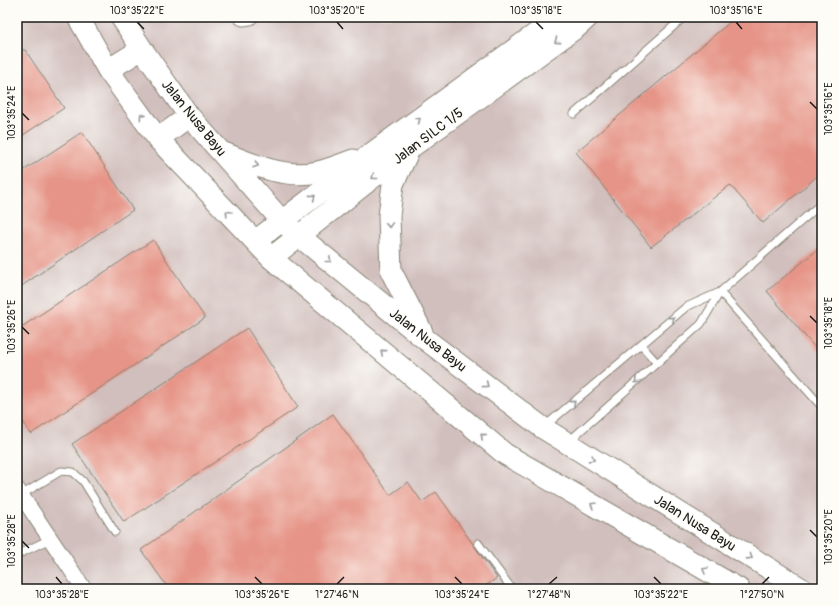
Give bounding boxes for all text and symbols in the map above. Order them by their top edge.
text: 103°35'22"E [110,5,164,17]
text: 103°35'20"E [309,5,365,17]
text: 103°35'18"E [510,5,562,17]
text: 103°35'16"E [710,5,762,17]
one-way arrow [555,36,562,43]
street label: Jalan Nusa Bayu [158,76,230,160]
text: 103°35'16"E [823,83,835,135]
text: 103°35'24"E [6,86,18,140]
street label: Jalan SILC 1/5 [390,104,466,168]
one-way arrow [139,113,146,120]
one-way arrow [414,118,421,125]
one-way arrow [253,161,260,169]
one-way arrow [372,172,379,179]
one-way arrow [309,195,316,202]
one-way arrow [225,210,233,218]
one-way arrow [385,222,394,228]
one-way arrow [325,256,332,263]
text: 103°35'18"E [823,297,835,349]
text: 103°35'26"E [6,300,18,354]
street label: Jalan Nusa Bayu [386,305,470,375]
one-way arrow [668,317,675,324]
one-way arrow [381,349,388,356]
one-way arrow [634,376,642,384]
one-way arrow [481,380,488,387]
one-way arrow [568,400,575,407]
one-way arrow [480,433,488,440]
one-way arrow [588,455,595,462]
street label: Jalan Nusa Bayu [651,491,739,555]
one-way arrow [590,502,597,509]
text: 103°35'20"E [823,509,835,565]
text: 103°35'28"E [6,514,18,568]
one-way arrow [746,553,753,560]
one-way arrow [702,567,709,574]
text: 103°35'28"E [35,589,89,601]
text: 103°35'26"E [235,589,289,601]
text: 1°27'46"N [315,589,359,601]
text: 103°35'24"E [435,589,489,601]
text: 1°27'48"N [528,589,571,601]
text: 103°35'22"E [634,589,688,601]
text: 1°27'50"N [740,589,784,601]

